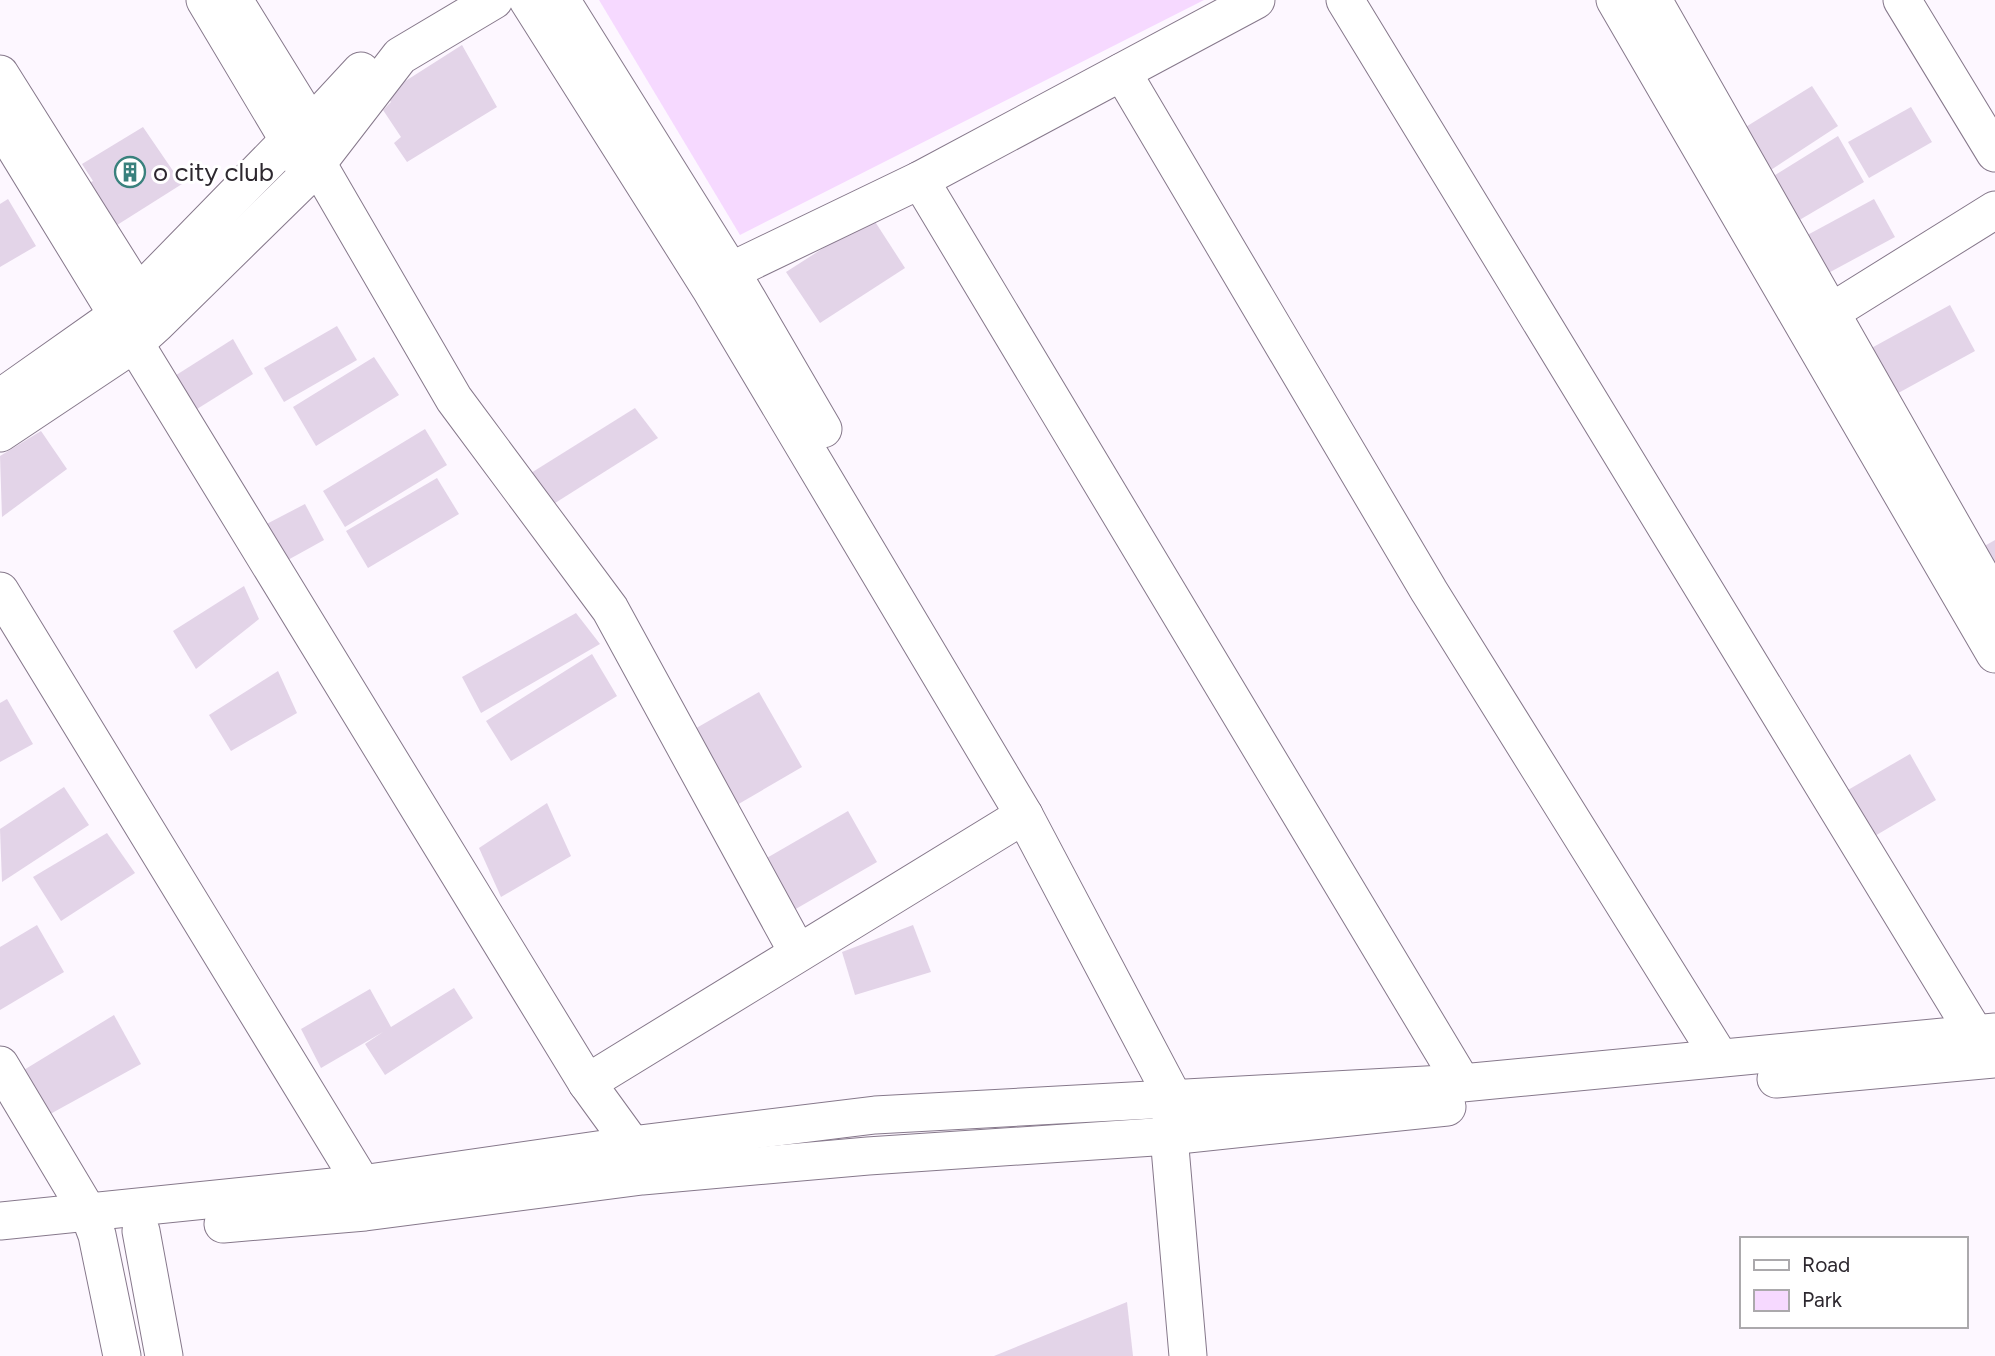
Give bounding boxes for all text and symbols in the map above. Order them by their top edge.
building icon: o city club [113,155,147,189]
place label: o city club [153,156,274,188]
legend [1740,1237,1967,1328]
text: Road [1802,1252,1850,1277]
text: Park [1802,1287,1843,1312]

